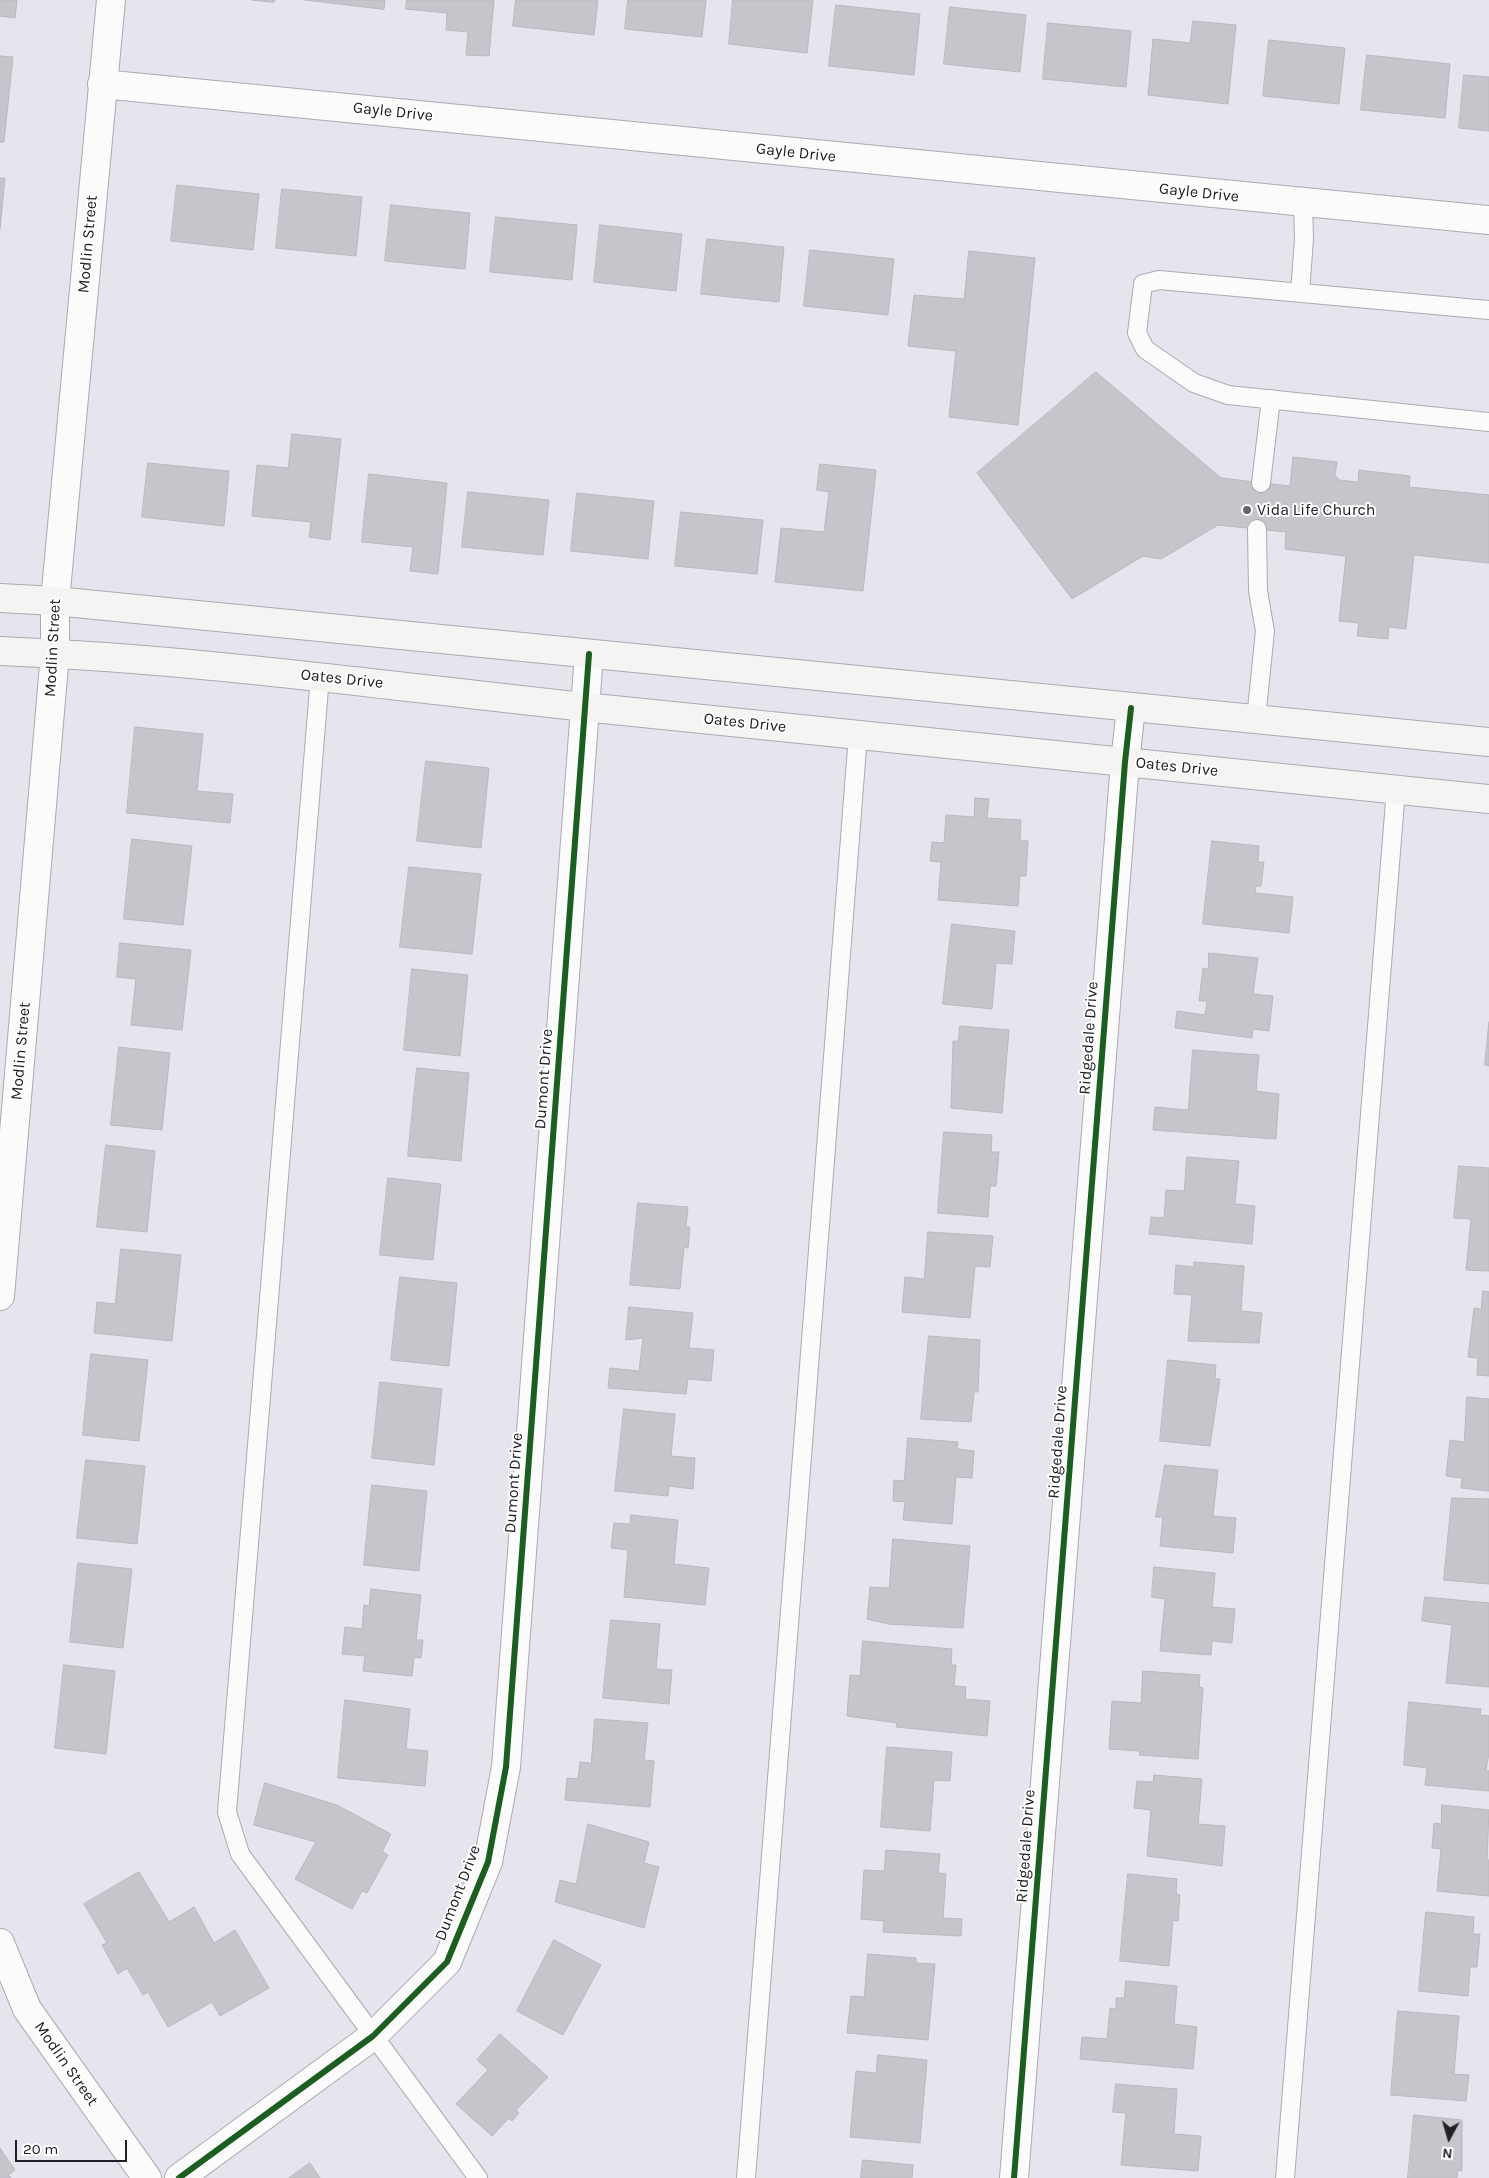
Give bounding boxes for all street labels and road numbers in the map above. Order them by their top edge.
street label: Gayle Drive [352,98,434,126]
street label: Gayle Drive [755,139,837,167]
street label: Gayle Drive [1158,179,1240,207]
street label: Modlin Street [74,194,102,294]
street label: Modlin Street [41,598,65,698]
street label: Oates Drive [300,665,384,693]
street label: Oates Drive [703,709,787,737]
street label: Oates Drive [1135,753,1219,781]
street label: Ridgedale Drive [1075,981,1103,1095]
street label: Modlin Street [7,1001,35,1101]
street label: Dumont Drive [531,1028,557,1130]
street label: Ridgedale Drive [1044,1385,1072,1499]
street label: Dumont Drive [501,1432,527,1534]
street label: Ridgedale Drive [1012,1789,1040,1903]
street label: Dumont Drive [431,1843,485,1943]
street label: Modlin Street [30,2018,102,2110]

